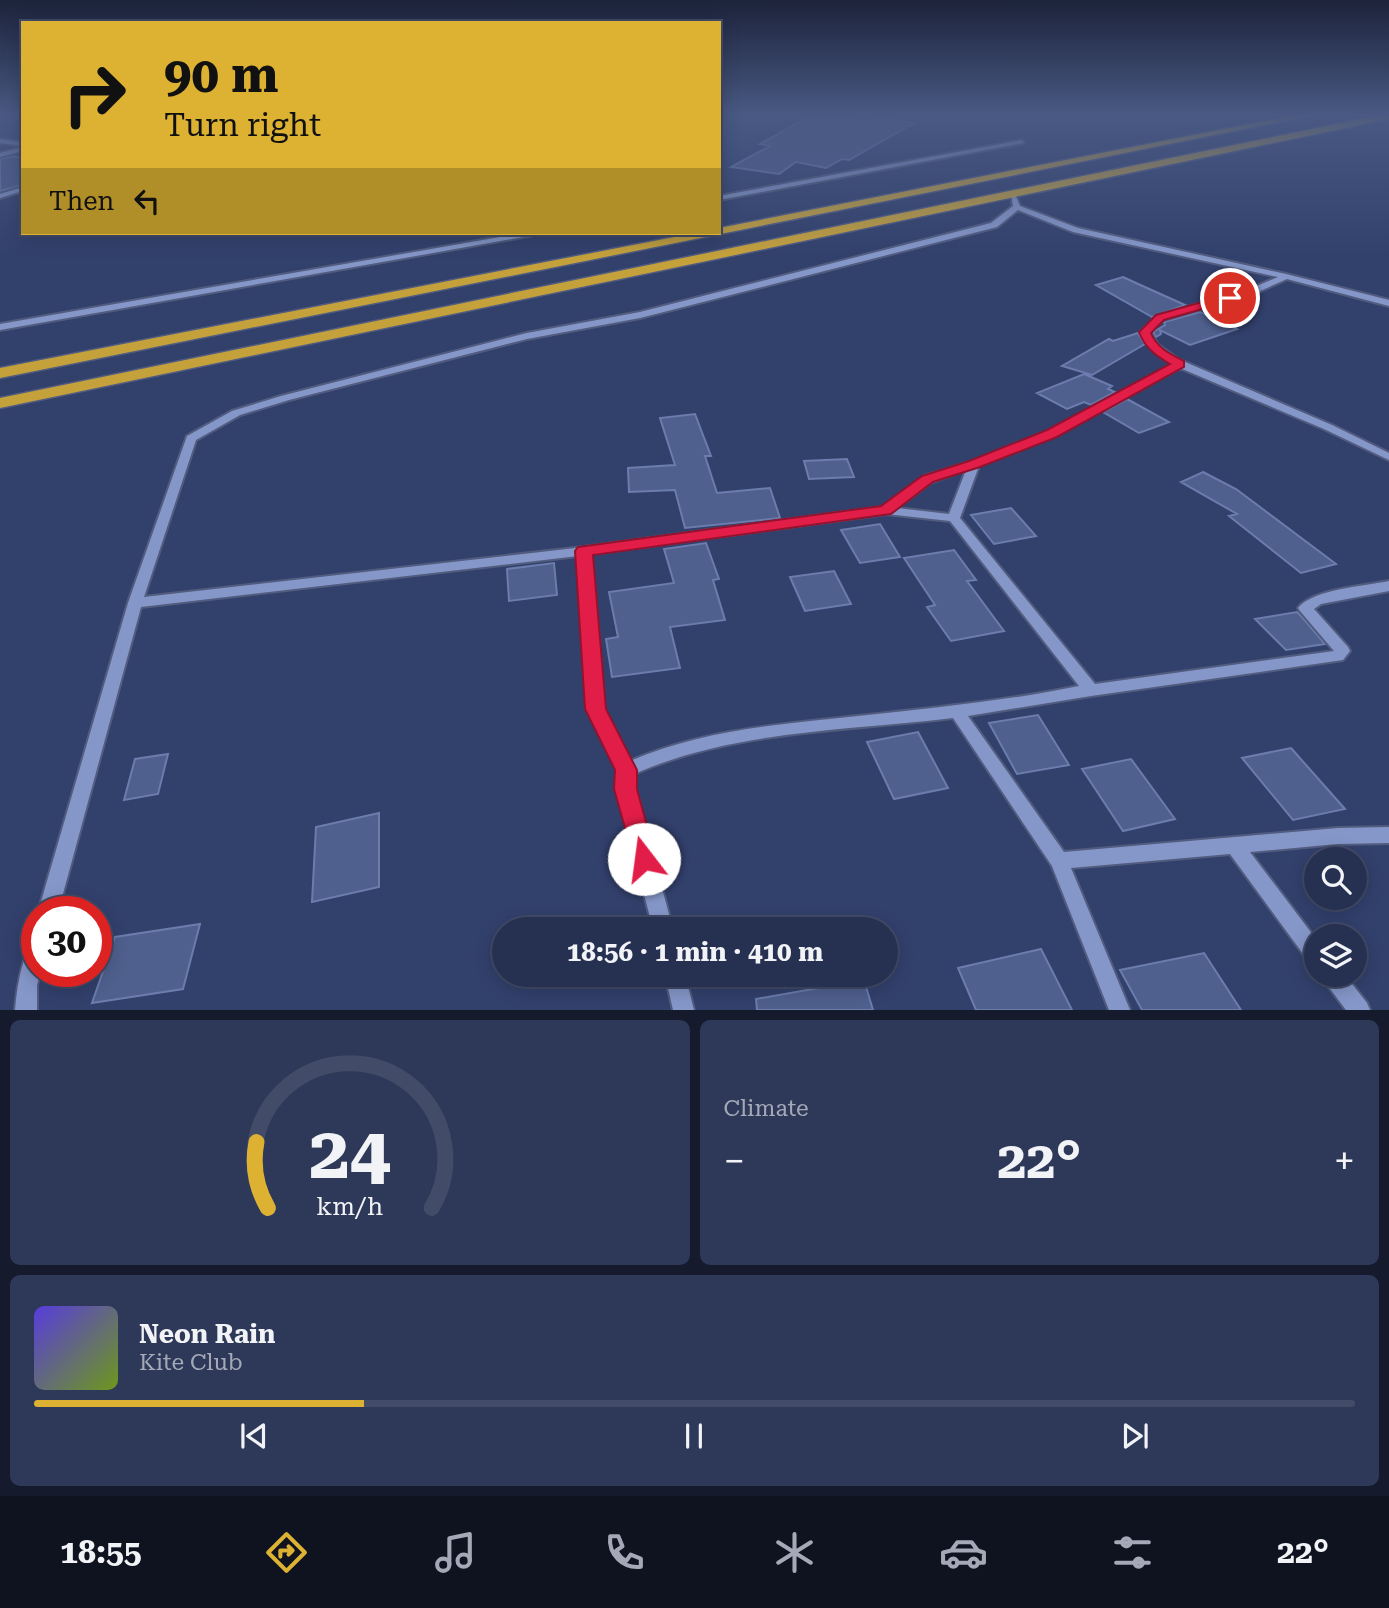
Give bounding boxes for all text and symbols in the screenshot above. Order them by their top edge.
text: 90 m [164,47,279,104]
icon: right [49,49,140,140]
text: Turn right [164,106,321,144]
icon: left [128,182,166,220]
text: Then [49,186,114,216]
pin [1200,268,1260,328]
icon: arrive [1211,279,1249,317]
position arrow [607,822,681,896]
map controls [1304,847,1367,987]
button: search [1304,847,1367,910]
speed limit sign: 30 [21,896,112,987]
button: layers [1304,924,1367,987]
text: 18:56 · 1 min · 410 m [567,937,823,967]
text: Climate [724,1095,809,1122]
text: 24 [309,1112,391,1197]
text: 22° [997,1130,1081,1191]
text: − [724,1139,745,1183]
text: + [1334,1139,1355,1183]
text: km/h [316,1192,383,1221]
text: Neon Rain [139,1319,275,1349]
text: Kite Club [139,1349,243,1376]
icon: previous [235,1417,273,1455]
icon: pause [675,1417,713,1455]
icon: next [1116,1417,1154,1455]
icon: directions [262,1528,311,1577]
icon: music [431,1528,480,1577]
icon: phone [600,1528,649,1577]
icon: climate [770,1528,819,1577]
icon: car [939,1528,988,1577]
icon: filters [1108,1528,1157,1577]
text: 18:55 [60,1533,142,1571]
text: 22° [1277,1533,1329,1571]

